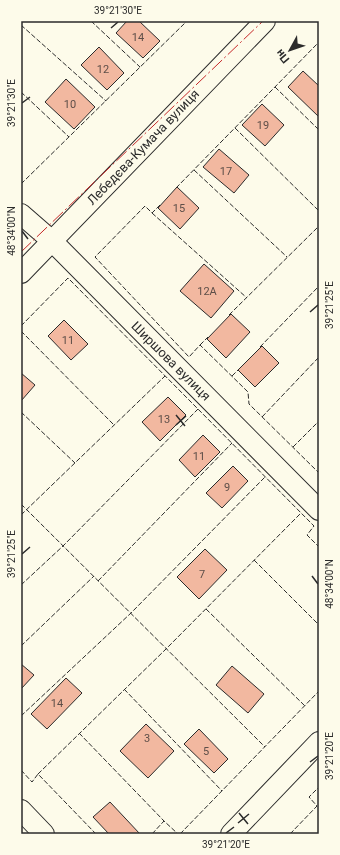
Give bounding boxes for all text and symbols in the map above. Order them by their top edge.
text: 39°21'30"E [94,5,142,16]
north arrow [270,30,310,70]
house number: 14 [132,31,144,44]
text: Пн [273,47,292,66]
house number: 12 [97,63,109,76]
text: 39°21'30"E [6,79,17,127]
street label: Лебедєва-Кумача вулиця [84,86,202,208]
house number: 10 [64,98,76,111]
house number: 19 [257,119,269,132]
house number: 17 [220,165,232,178]
house number: 15 [173,202,185,215]
text: 48°34'00"N [6,206,17,256]
text: 39°21'25"E [324,281,335,329]
house number: 12А [197,285,218,298]
street label: Ширшова вулиця [128,318,214,404]
house number: 11 [62,334,74,347]
house number: 13 [158,413,170,426]
house number: 11 [193,450,205,463]
house number: 9 [224,481,230,494]
text: 39°21'25"E [6,530,17,578]
text: 48°34'00"N [324,559,335,609]
house number: 7 [199,568,205,581]
house number: 14 [51,697,63,710]
house number: 3 [144,732,150,745]
text: 39°21'20"E [324,732,335,780]
house number: 5 [203,745,209,758]
text: 39°21'20"E [202,839,250,850]

